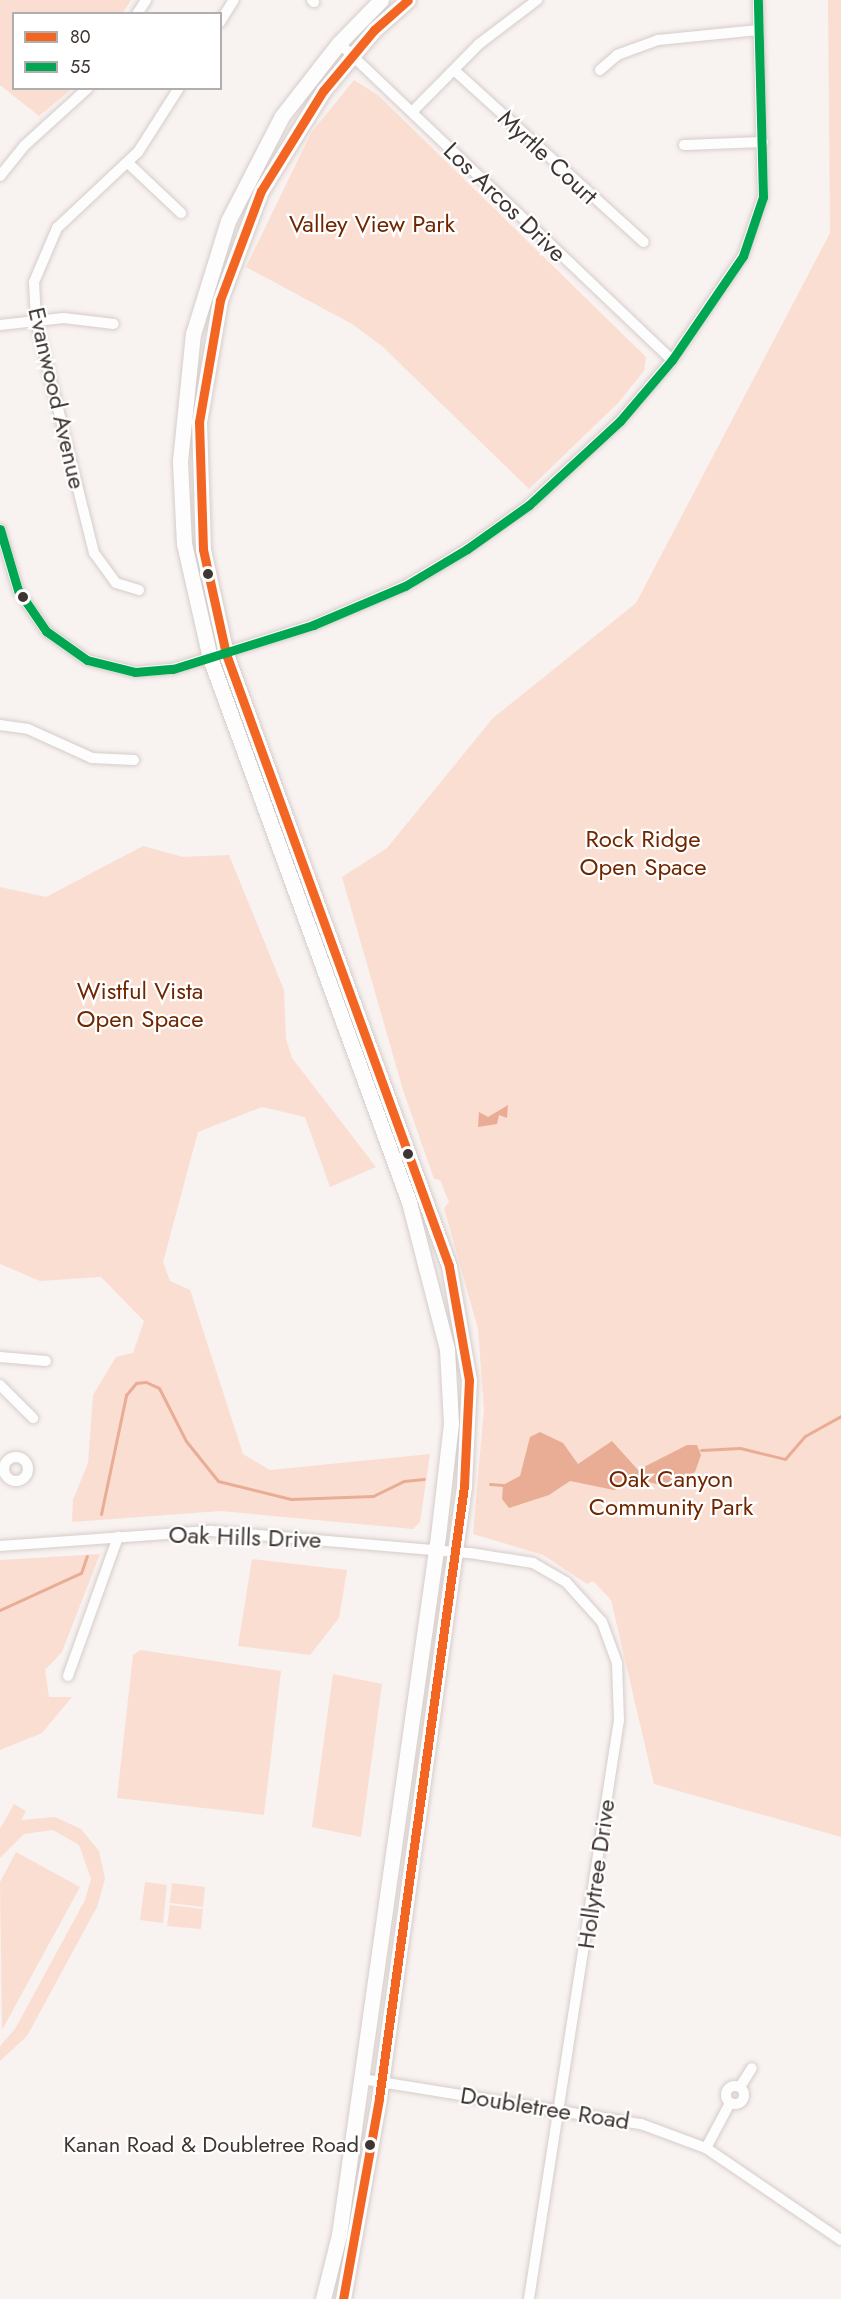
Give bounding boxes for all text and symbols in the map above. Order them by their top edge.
legend [12,12,222,90]
text: 80 [70,24,91,50]
text: 55 [70,54,90,80]
street label: Myrtle Court [492,104,604,210]
street label: Los Arcos Drive [438,136,572,268]
park label: Valley View Park [289,210,455,238]
street label: Evanwood Avenue [22,304,92,492]
unlabelled marker [202,568,214,580]
unlabelled marker [17,591,29,603]
park label: Rock Ridge Open Space [579,825,707,881]
park label: Wistful Vista Open Space [76,977,204,1033]
unlabelled marker [402,1148,414,1160]
park label: Oak Canyon Community Park [589,1465,753,1521]
street label: Oak Hills Drive [168,1520,322,1554]
street label: Hollytree Drive [571,1797,621,1951]
street label: Doubletree Road [458,2080,632,2136]
place label: Kanan Road & Doubletree Road [64,2132,359,2158]
marker: Kanan Road & Doubletree Road [364,2139,376,2151]

